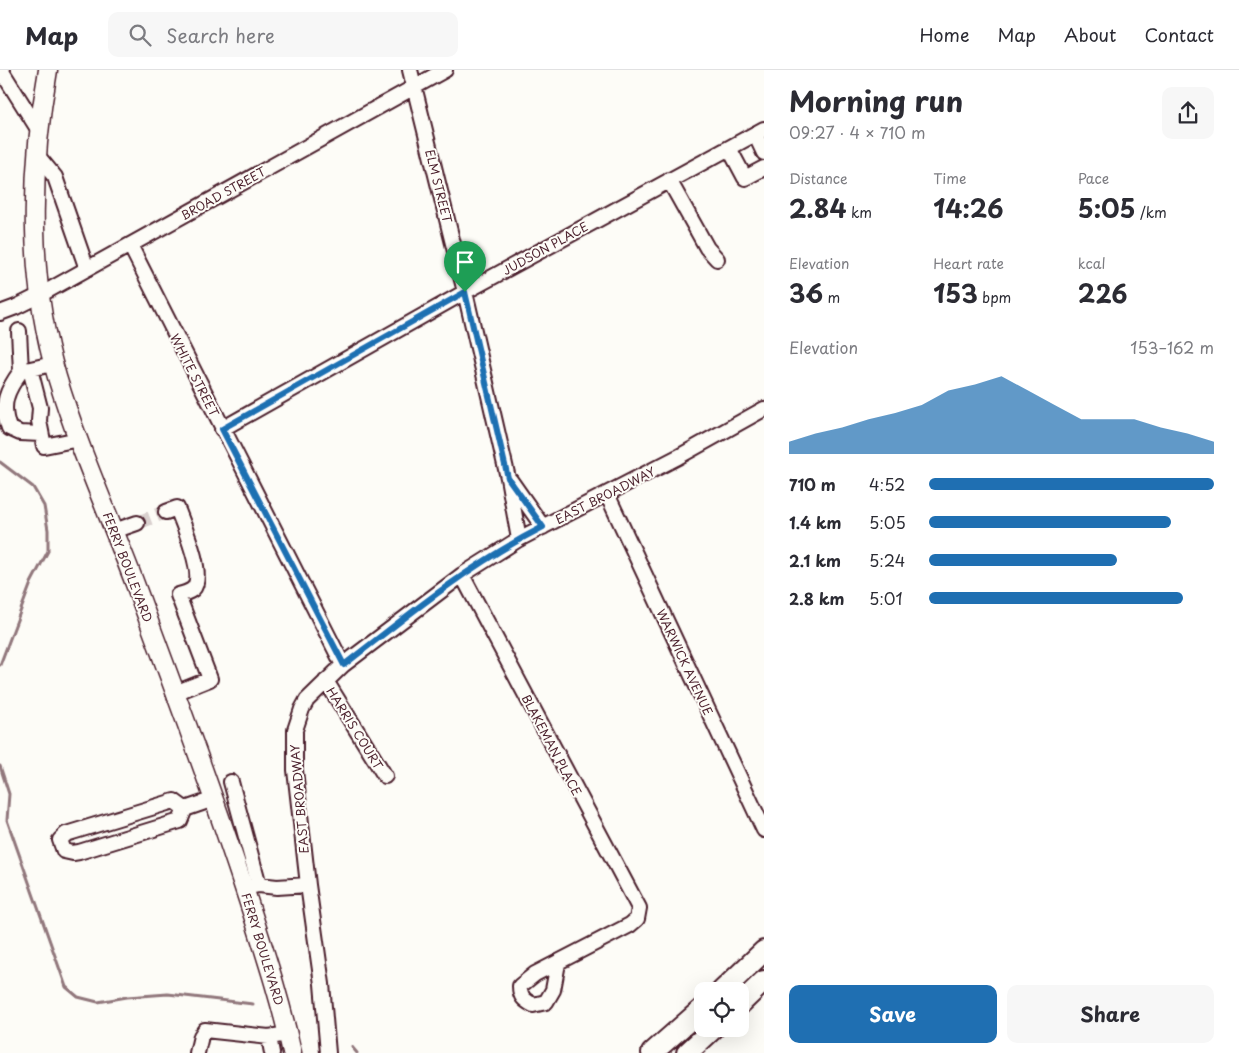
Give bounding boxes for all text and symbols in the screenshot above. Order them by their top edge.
search box [108,12,458,57]
text: Map [25,17,78,53]
icon: search [126,21,154,49]
text: Search here [166,21,275,49]
text: Home [919,21,969,48]
text: Map [997,21,1036,48]
text: About [1064,21,1116,48]
text: Contact [1144,21,1214,48]
text: Morning run [789,79,963,122]
button: share [1162,87,1214,139]
text: 09:27 · 4 × 710 m [789,120,926,144]
street label: ELM STREET [421,147,457,225]
street label: BROAD STREET [177,162,270,224]
text: Distance [789,168,848,189]
text: Time [933,168,966,189]
text: Pace [1078,168,1109,189]
text: 2.84 [789,189,846,227]
text: 14:26 [933,189,1003,227]
text: 5:05 [1078,189,1135,227]
text: km [846,202,872,223]
text: /km [1135,202,1167,223]
street label: JUDSON PLACE [499,217,591,279]
pin [444,241,486,292]
icon: arrive [451,248,479,276]
text: Elevation [789,253,849,274]
text: Heart rate [933,253,1004,274]
text: kcal [1078,253,1106,274]
text: 36 [789,274,823,312]
text: 153 [933,274,978,312]
text: 226 [1078,274,1128,312]
text: m [823,287,840,308]
text: bpm [978,287,1011,308]
street label: WHITE STREET [166,330,224,420]
text: Elevation [789,335,858,359]
text: 153–162 m [1130,335,1214,359]
street label: EAST BROADWAY [552,462,658,528]
text: 710 m [789,472,836,496]
text: 4:52 [869,472,905,496]
street label: FERRY BOULEVARD [99,509,157,625]
text: 1.4 km [789,510,841,534]
text: 5:05 [869,510,906,534]
text: 2.1 km [789,548,841,572]
text: 5:24 [869,548,905,572]
text: 2.8 km [789,586,844,610]
text: 5:01 [869,586,903,610]
street label: WARWICK AVENUE [652,606,718,718]
street label: HARRIS COURT [322,683,388,773]
street label: BLAKEMAN PLACE [518,691,586,799]
street label: EAST BROADWAY [285,743,313,855]
street label: FERRY BOULEVARD [237,890,289,1008]
map controls [694,982,749,1037]
button: locate [694,982,749,1037]
button: Save [789,985,997,1043]
button: Share [1007,985,1214,1043]

